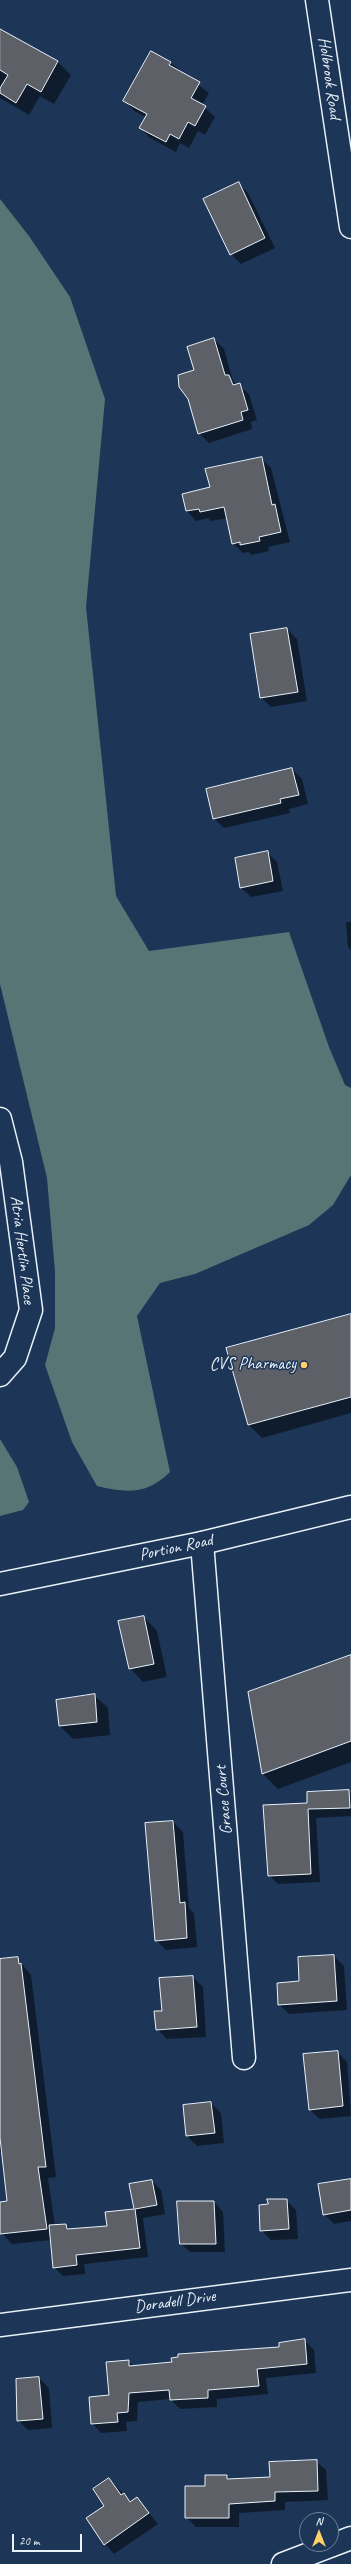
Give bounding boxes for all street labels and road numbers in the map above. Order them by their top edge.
street label: Holbrook Road [313,36,345,120]
street label: Atria Hertlin Place [5,1195,39,1305]
street label: Portion Road [137,1530,215,1566]
street label: Grace Court [211,1765,237,1835]
street label: Doradell Drive [133,2286,217,2318]

